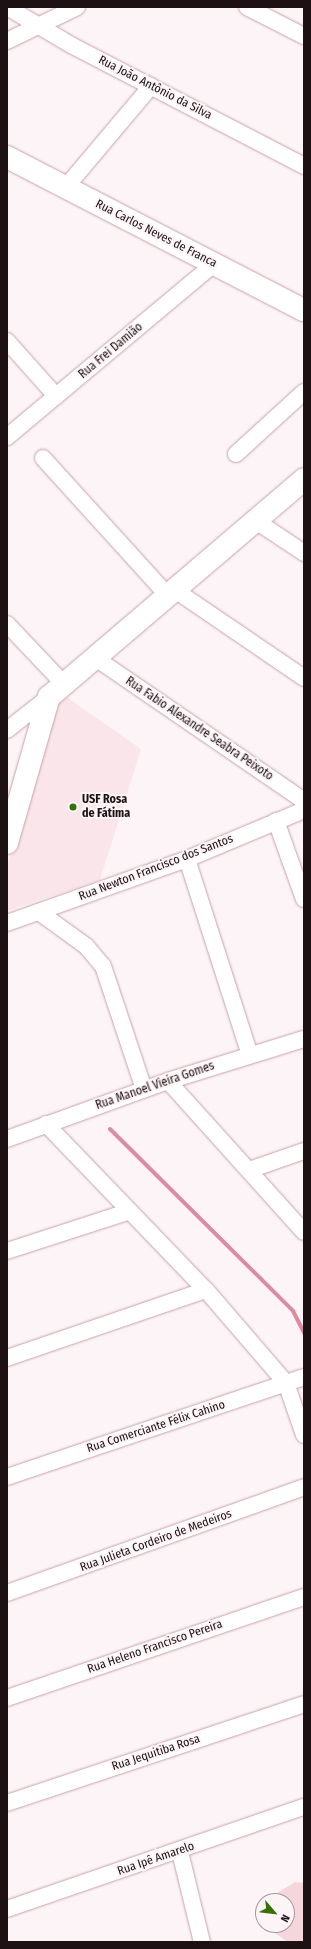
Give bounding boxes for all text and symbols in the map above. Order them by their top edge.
street label: Rua João Antônio da Silva [96,53,214,123]
street label: Rua Carlos Neves de Franca [93,197,219,271]
street label: Rua Frei Damião [76,320,146,382]
street label: Rua Fabio Alexandre Seabra Peixoto [122,674,276,784]
place label: USF Rosa de Fátima [82,793,130,821]
marker: USF Rosa de Fátima [67,801,79,813]
street label: Rua Newton Francisco dos Santos [77,832,235,904]
street label: Rua Manoel Vieira Gomes [94,1059,216,1113]
street label: Rua Comerciante Félix Cahino [85,1398,227,1456]
street label: Rua Julieta Cordeiro de Medeiros [78,1507,234,1575]
street label: Rua Heleno Francisco Pereira [86,1617,224,1677]
street label: Rua Jequitiba Rosa [110,1732,202,1774]
street label: Rua Ipê Amarelo [116,1839,196,1879]
north arrow [255,1893,295,1933]
text: N [278,1912,292,1924]

